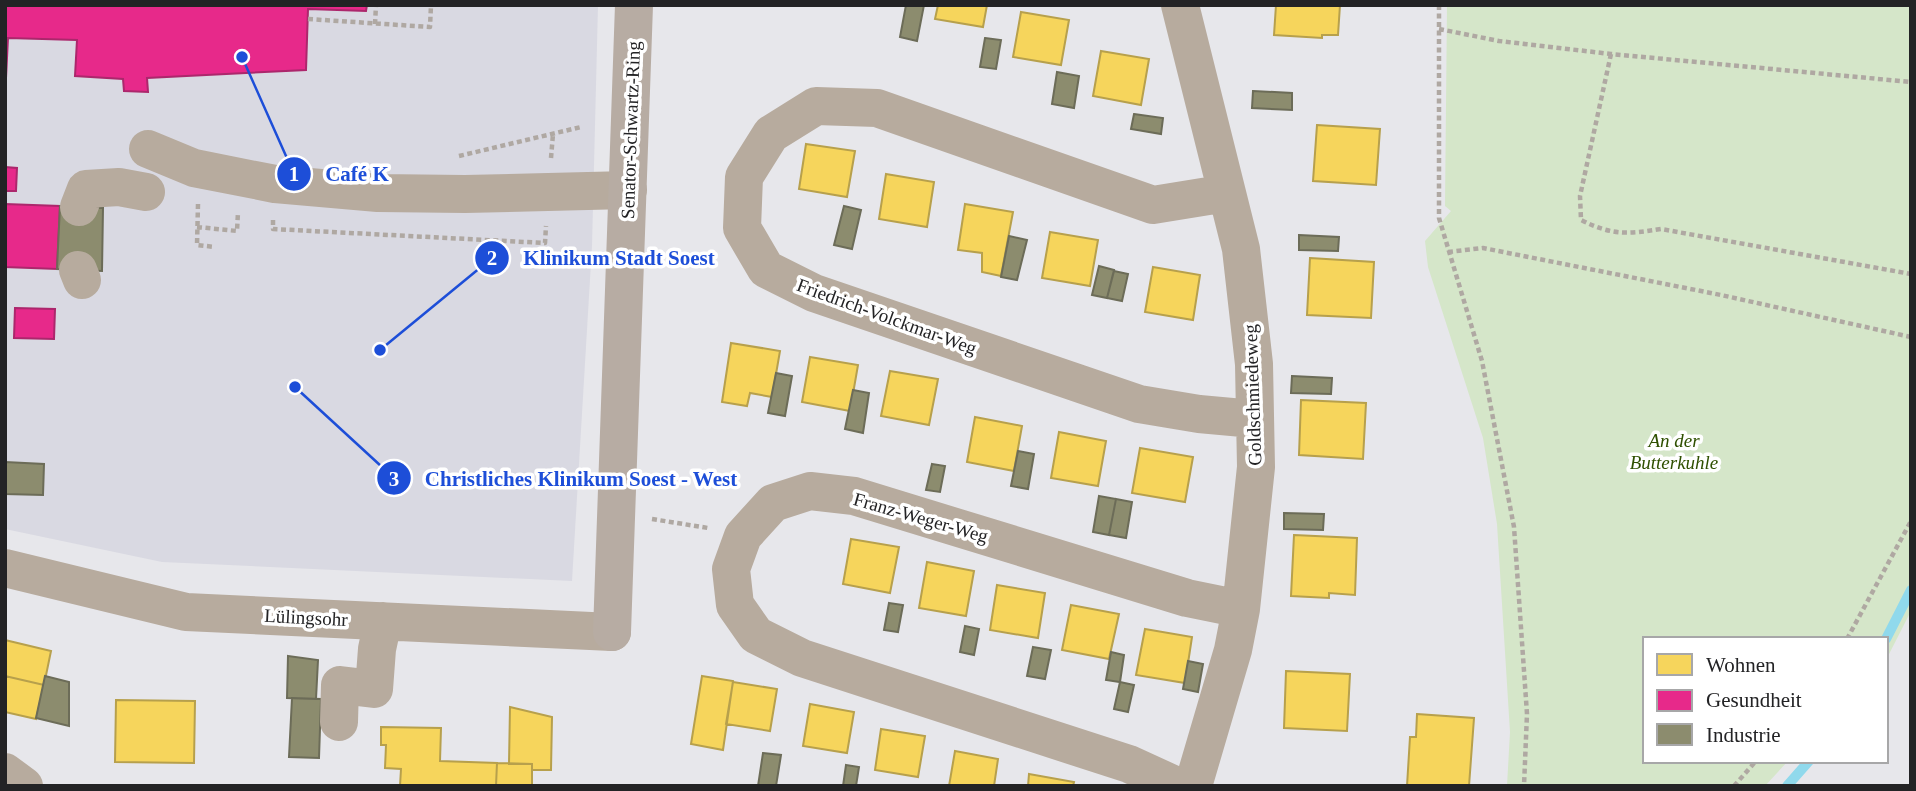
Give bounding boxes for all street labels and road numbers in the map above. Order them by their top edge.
street label: Senator-Schwartz-Ring [617,40,644,219]
street label: Friedrich-Volckmar-Weg [794,274,980,359]
street label: Goldschmiedeweg [1240,323,1265,466]
street label: Franz-Weger-Weg [851,488,991,547]
street label: Lülingsohr [264,605,349,630]

